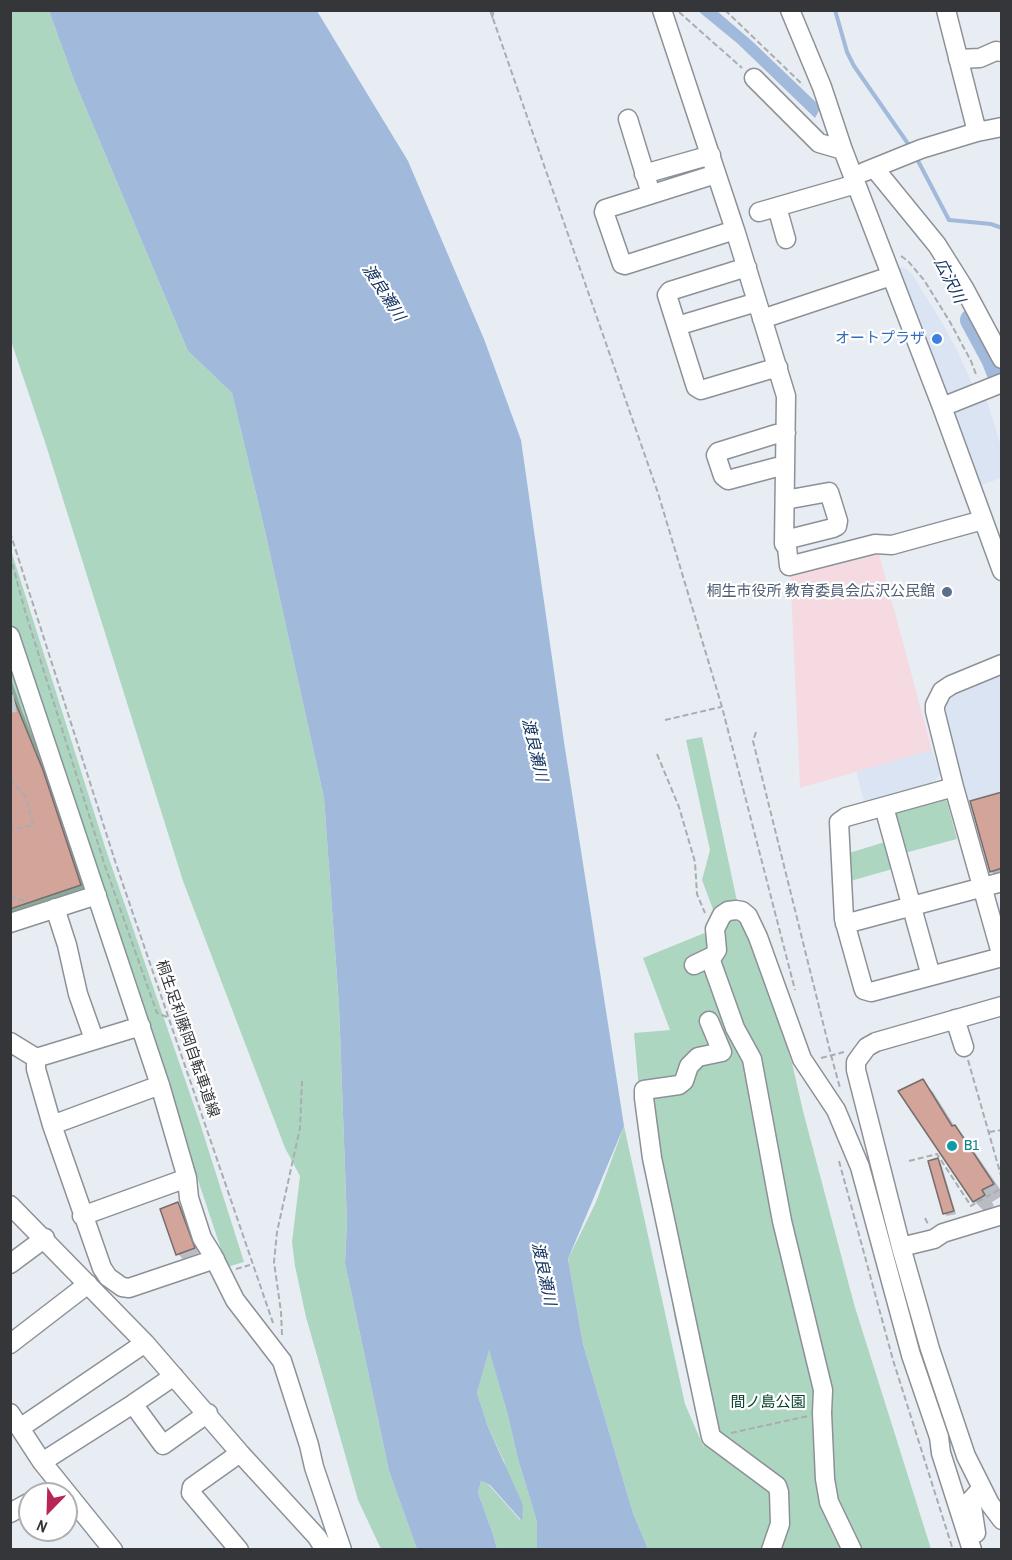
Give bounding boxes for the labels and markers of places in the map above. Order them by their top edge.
place label: オートプラザ [835,330,925,348]
marker: オートプラザ [930,332,944,346]
place label: 桐生市役所 教育委員会広沢公民館 [707,583,935,601]
marker: 桐生市役所 教育委員会広沢公民館 [940,585,954,599]
place label: B1 [964,1137,979,1155]
marker: B1 [945,1139,959,1153]

